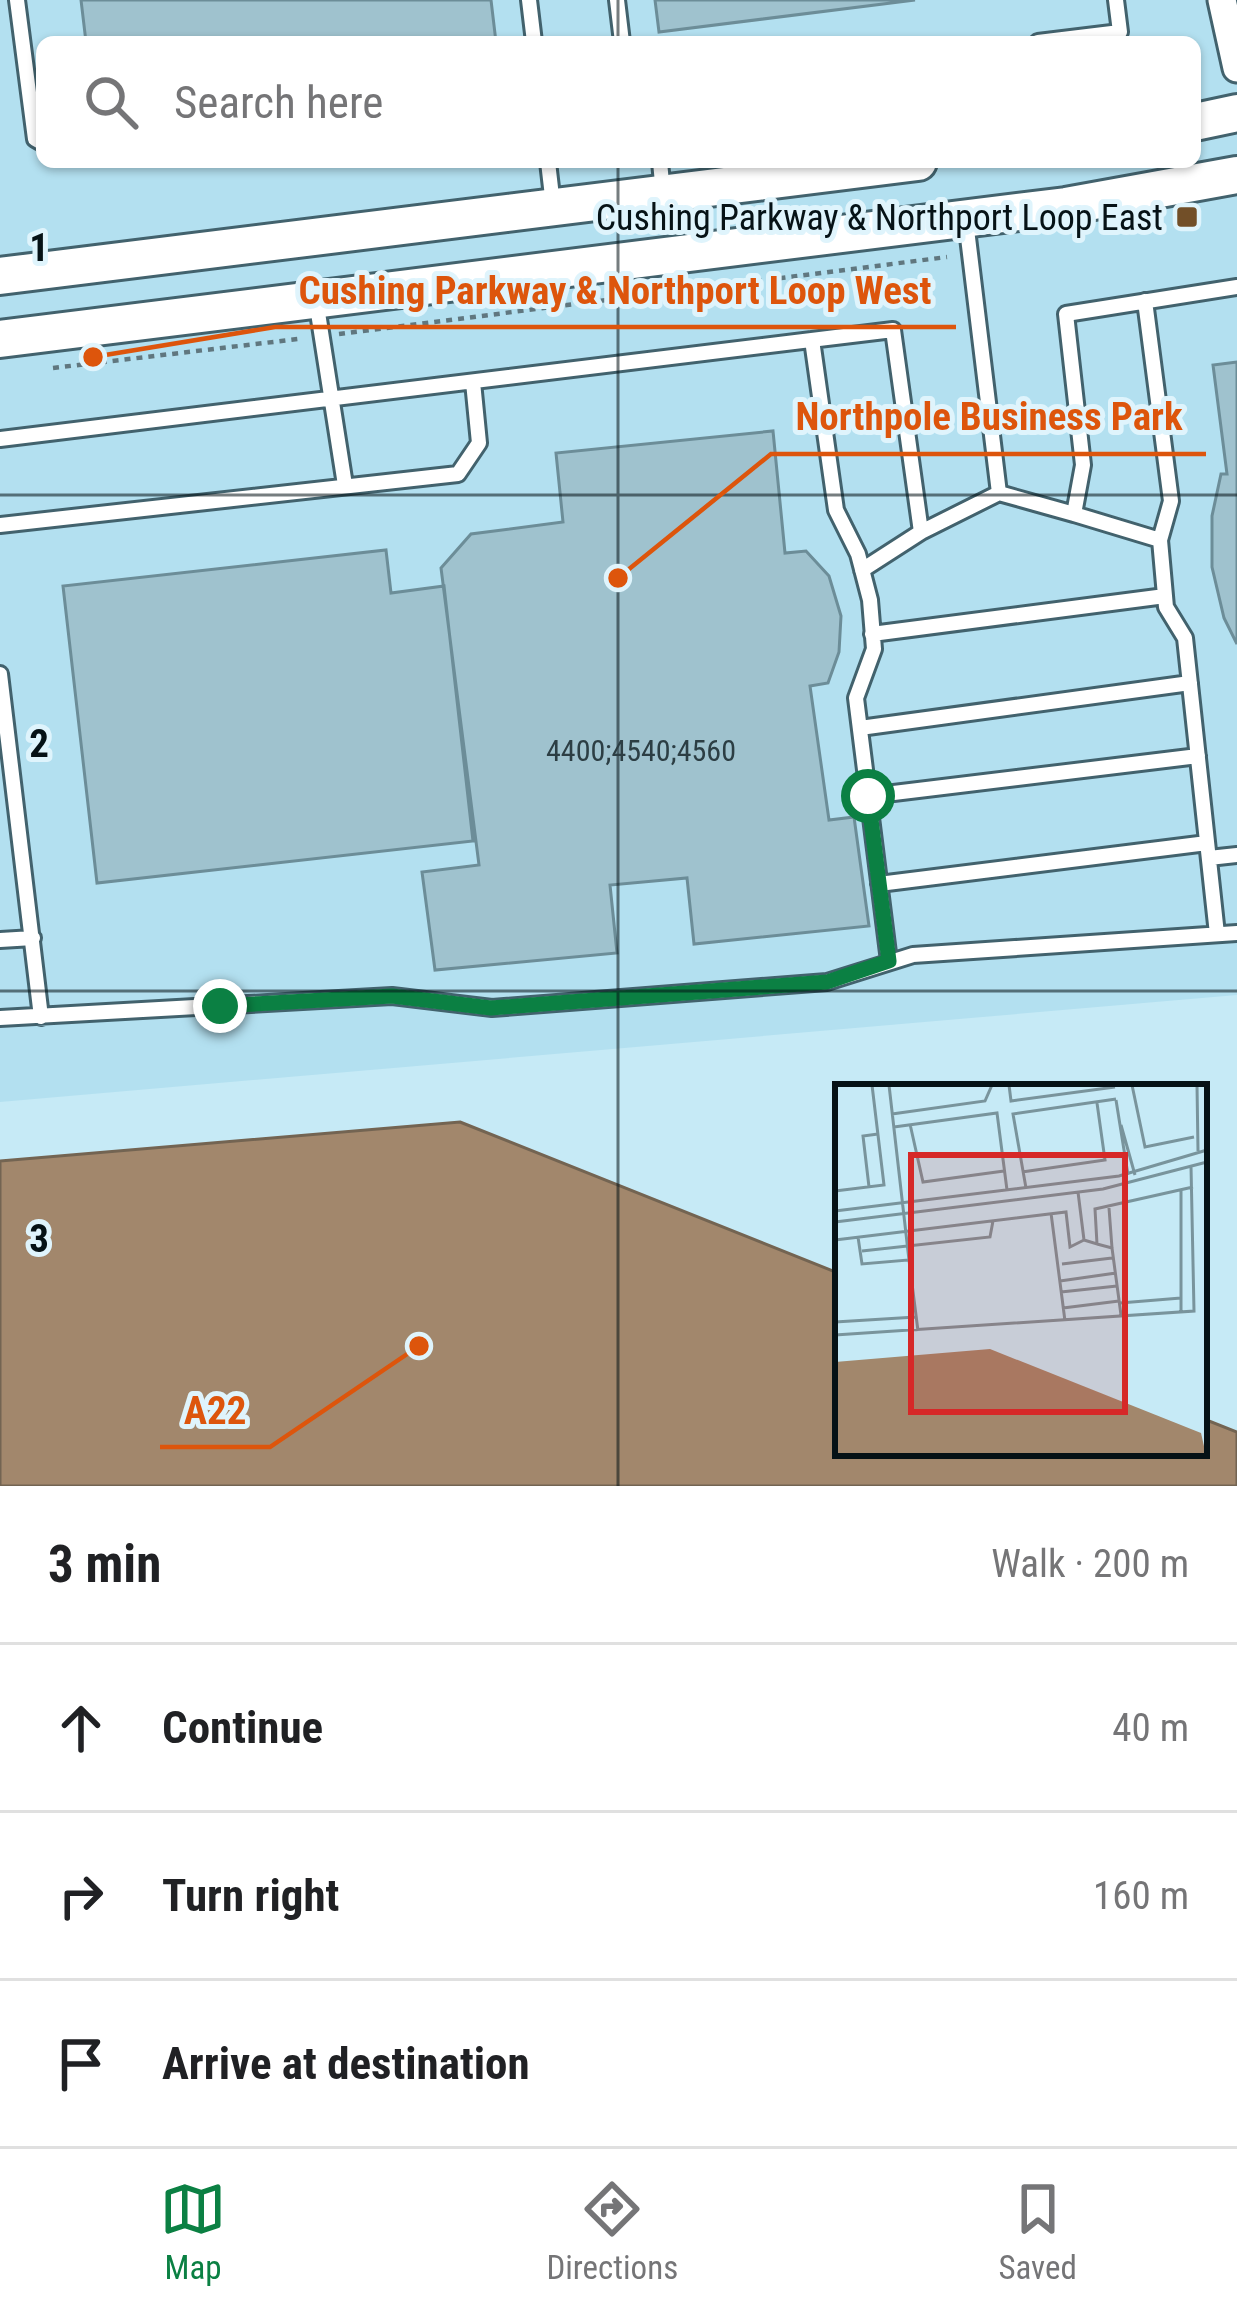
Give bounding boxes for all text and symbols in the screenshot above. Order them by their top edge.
search box [36,36,1201,168]
icon: search [78,69,144,135]
text: Search here [174,76,383,129]
place label: Cushing Parkway & Northport Loop East [596,197,1163,239]
marker: Cushing Parkway & Northport Loop East [1174,204,1200,230]
text: 1 [29,225,49,271]
callout: Cushing Parkway & Northport Loop West [275,252,956,327]
text: Cushing Parkway & Northport Loop West [298,268,932,314]
callout: Northpole Business Park [771,379,1206,454]
text: Northpole Business Park [795,394,1183,440]
text: 2 [29,721,49,767]
house number: 4400;4540;4560 [546,733,736,768]
route start [841,769,895,823]
route end [193,979,247,1033]
inset map [835,1084,1207,1456]
text: 3 [29,1216,49,1262]
callout: A22 [160,1372,270,1447]
text: A22 [184,1388,246,1434]
text: 3 min [48,1535,161,1594]
text: Walk · 200 m [991,1541,1189,1587]
icon: ahead [48,1695,114,1761]
text: Continue [162,1701,323,1754]
text: 40 m [1112,1705,1189,1751]
icon: right [48,1863,114,1929]
text: Turn right [162,1869,339,1922]
text: 160 m [1093,1873,1189,1919]
icon: arrive [48,2031,114,2097]
text: Arrive at destination [162,2037,530,2090]
tab: Map [160,2176,226,2287]
tab: Directions [546,2176,678,2287]
tab: Saved [998,2176,1077,2287]

